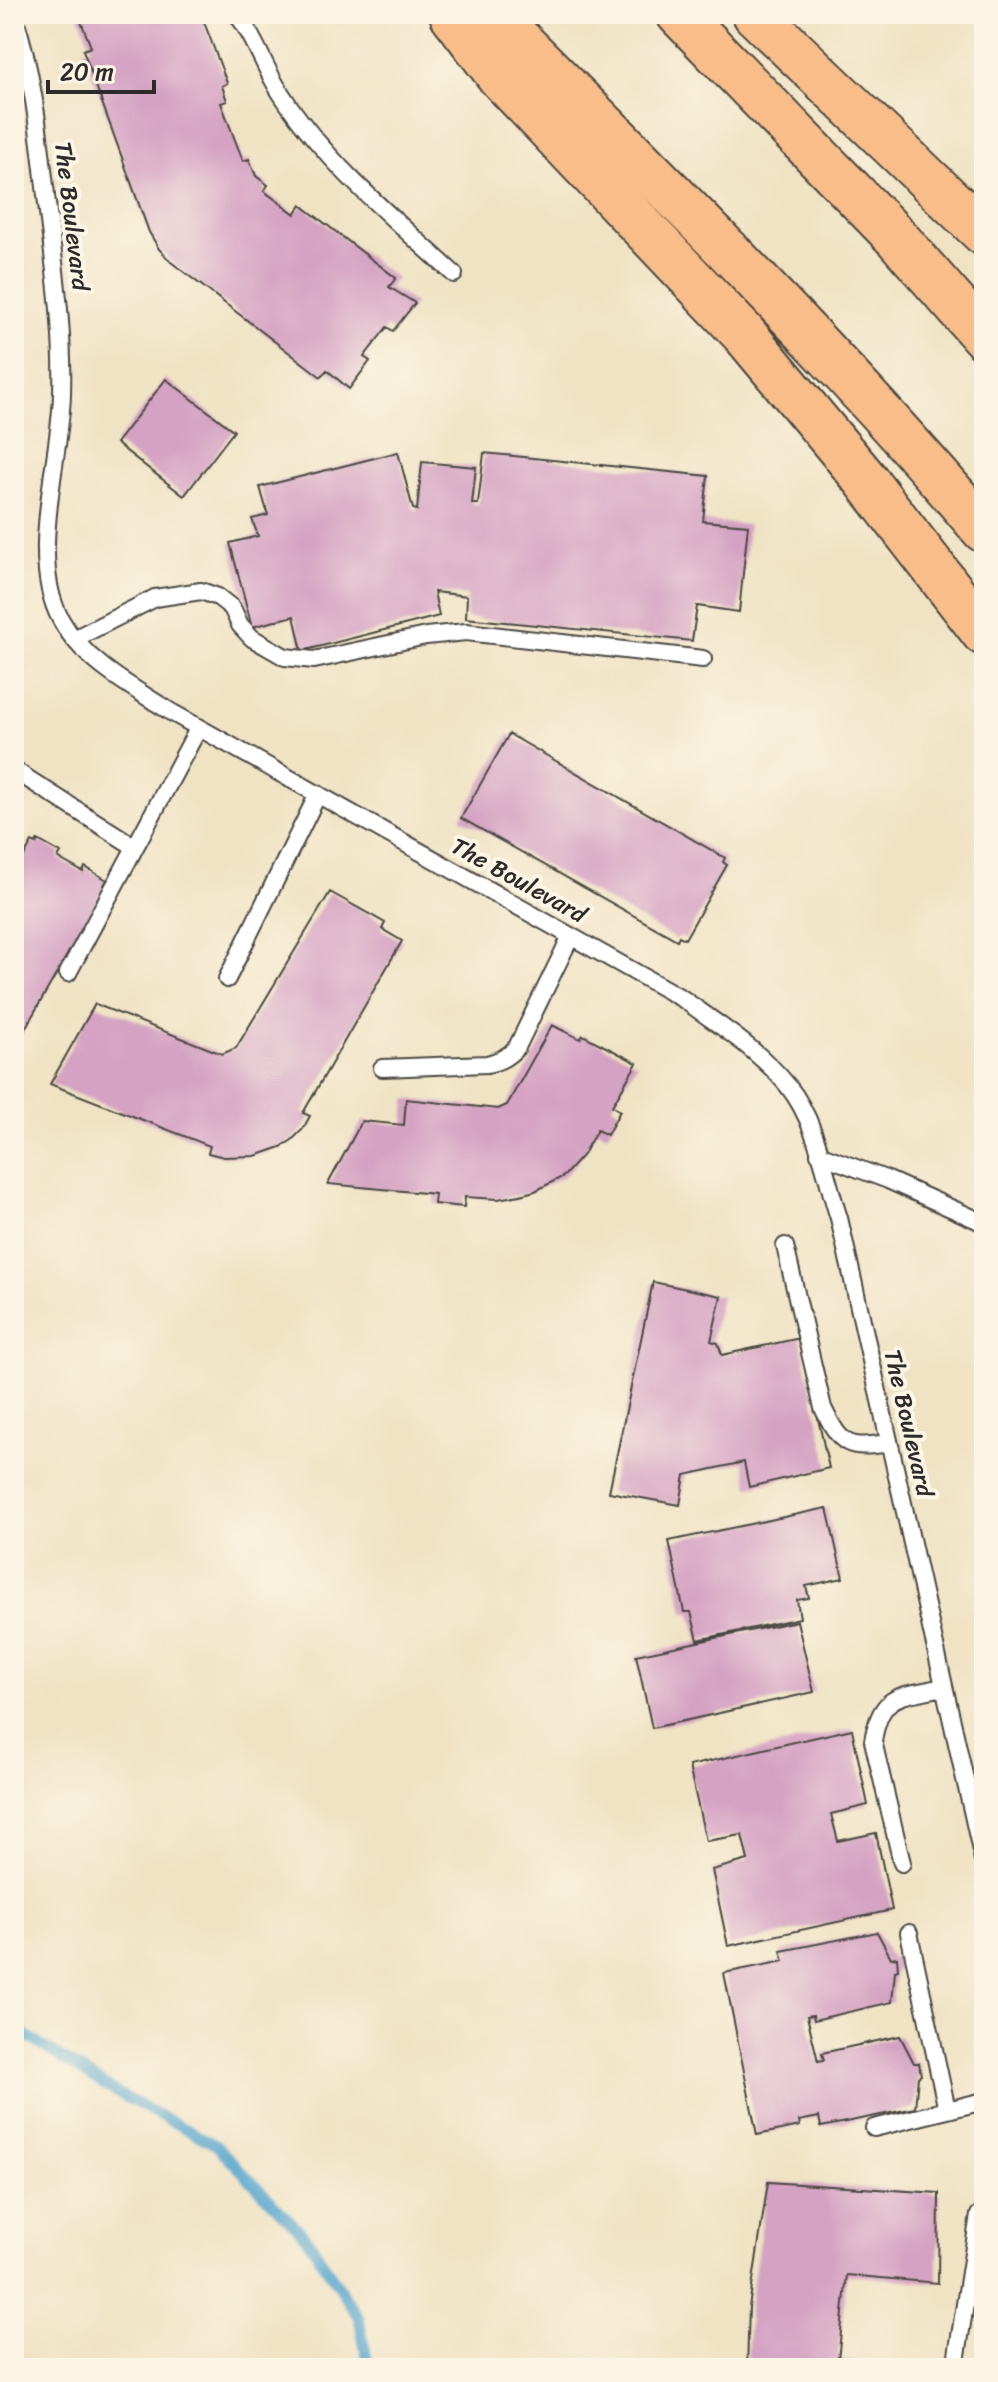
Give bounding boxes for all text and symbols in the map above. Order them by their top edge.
scale bar [48,44,154,94]
text: 20 m [60,51,114,93]
street label: The Boulevard [42,139,102,294]
street label: The Boulevard [443,825,596,935]
street label: The Boulevard [872,1345,947,1502]

